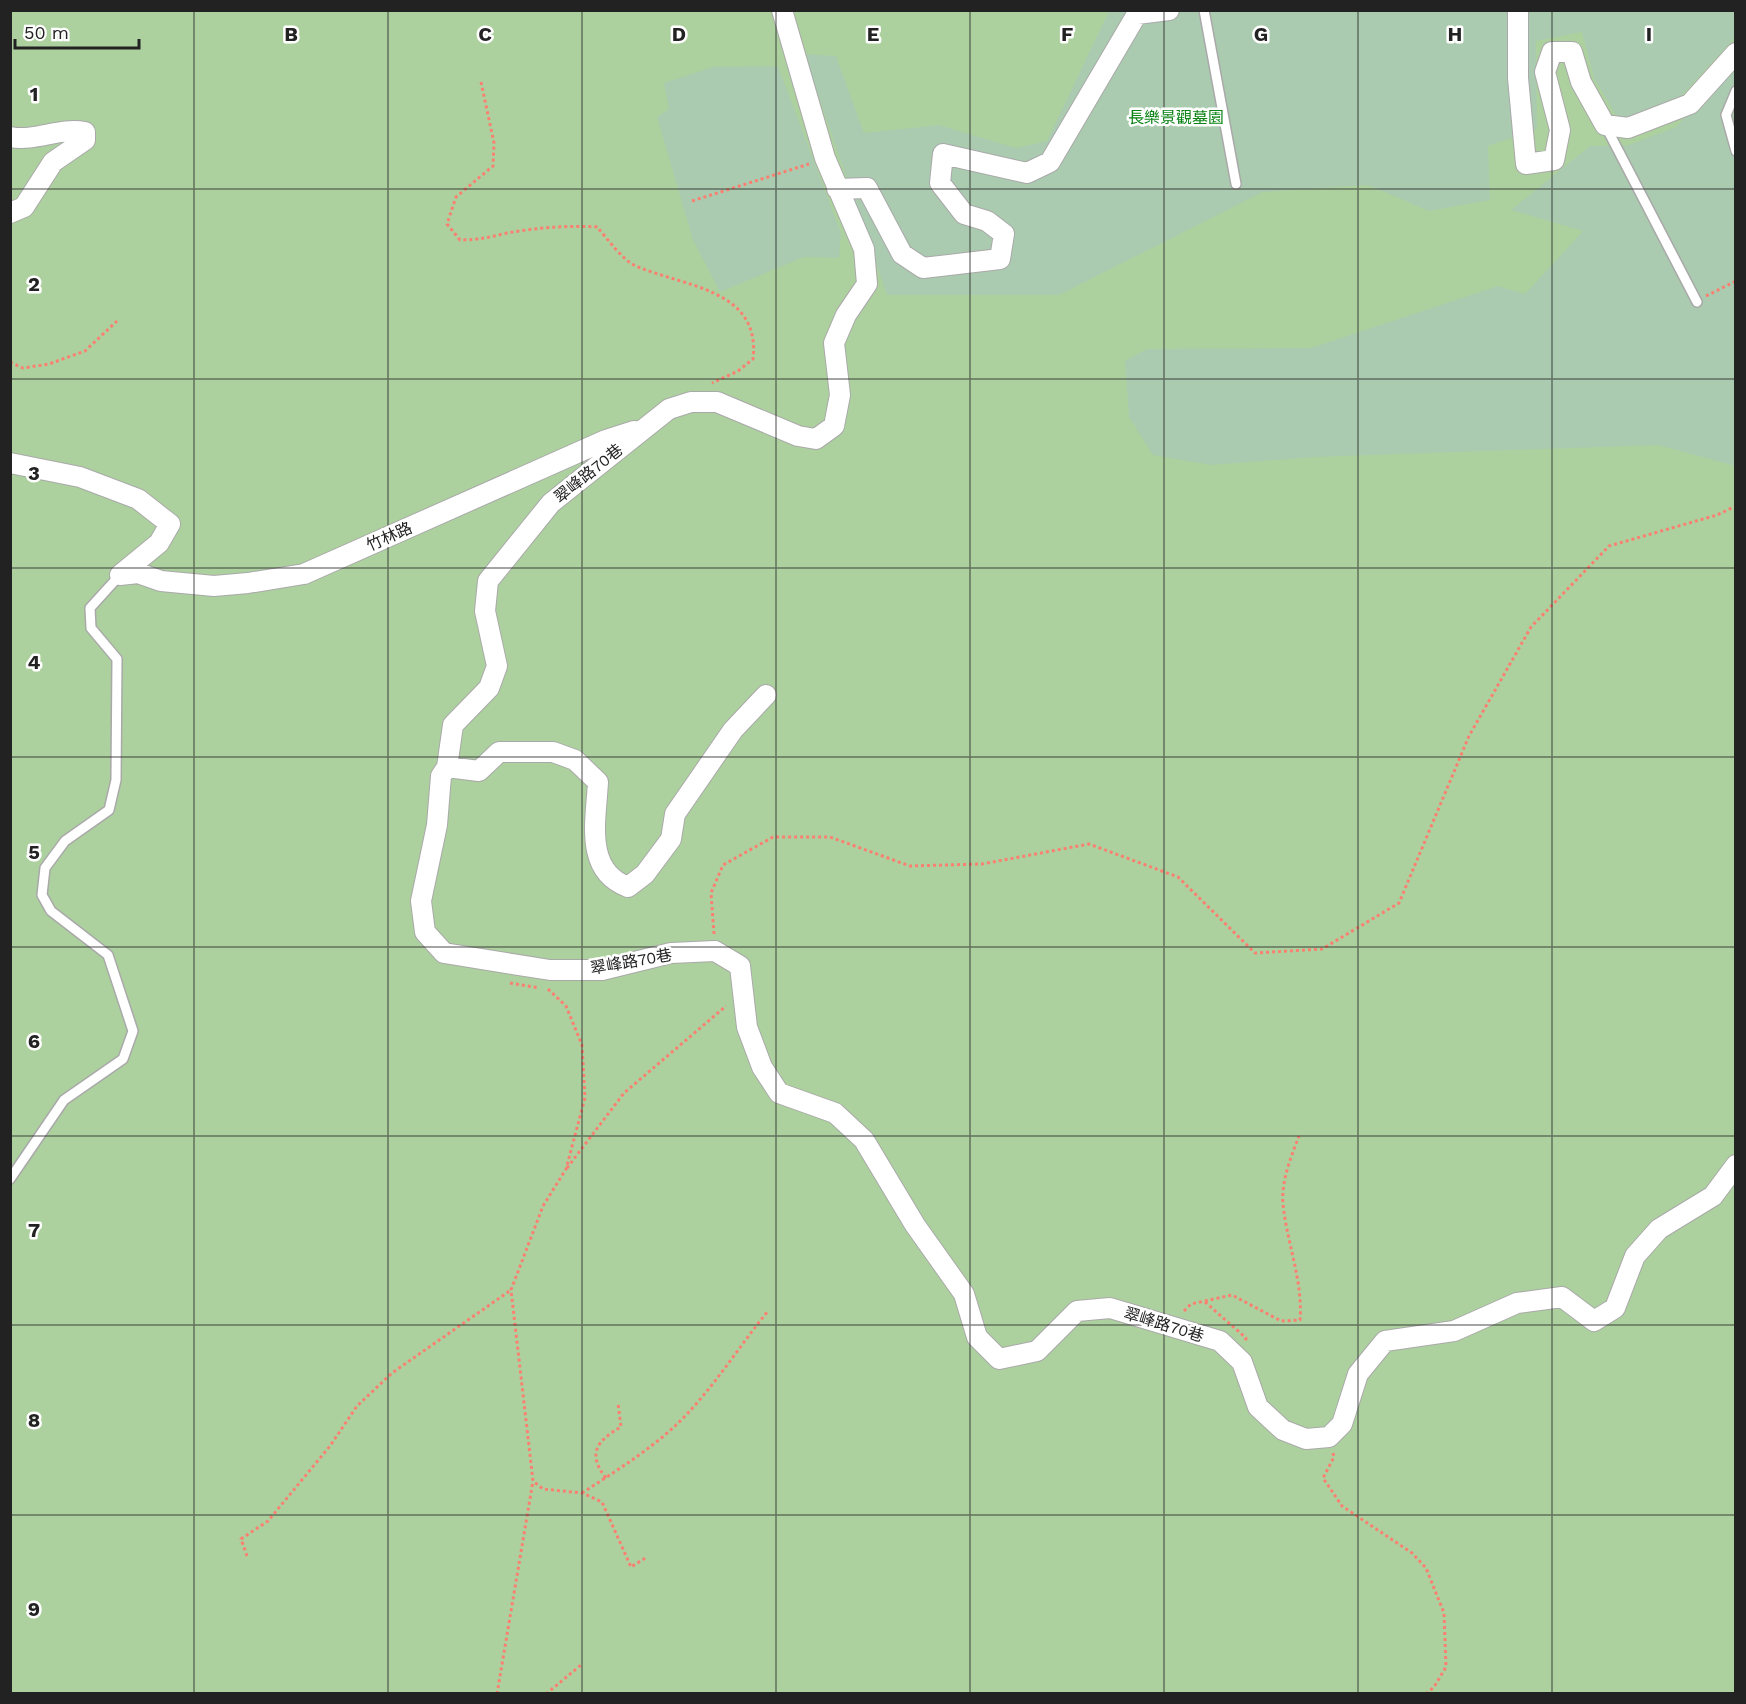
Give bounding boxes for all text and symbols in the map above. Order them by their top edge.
scale bar [15,12,140,50]
text: 50 m [24,22,69,43]
text: B [284,22,298,46]
text: C [478,22,492,46]
text: D [672,22,686,46]
text: E [867,22,879,46]
text: F [1061,22,1073,46]
text: G [1254,22,1268,46]
text: H [1448,22,1462,46]
text: I [1646,22,1652,46]
text: 1 [30,82,38,106]
park label: 長樂景觀墓園 [1128,108,1224,127]
text: 2 [28,272,40,296]
street label: 翠峰路70巷 [550,440,626,507]
text: 3 [28,461,40,485]
street label: 竹林路 [363,518,415,555]
text: 4 [28,650,41,674]
text: 5 [28,840,40,864]
street label: 翠峰路70巷 [589,945,673,978]
text: 6 [28,1029,40,1053]
text: 7 [28,1218,40,1242]
street label: 翠峰路70巷 [1122,1303,1206,1346]
text: 8 [28,1408,40,1432]
text: 9 [28,1597,40,1621]

